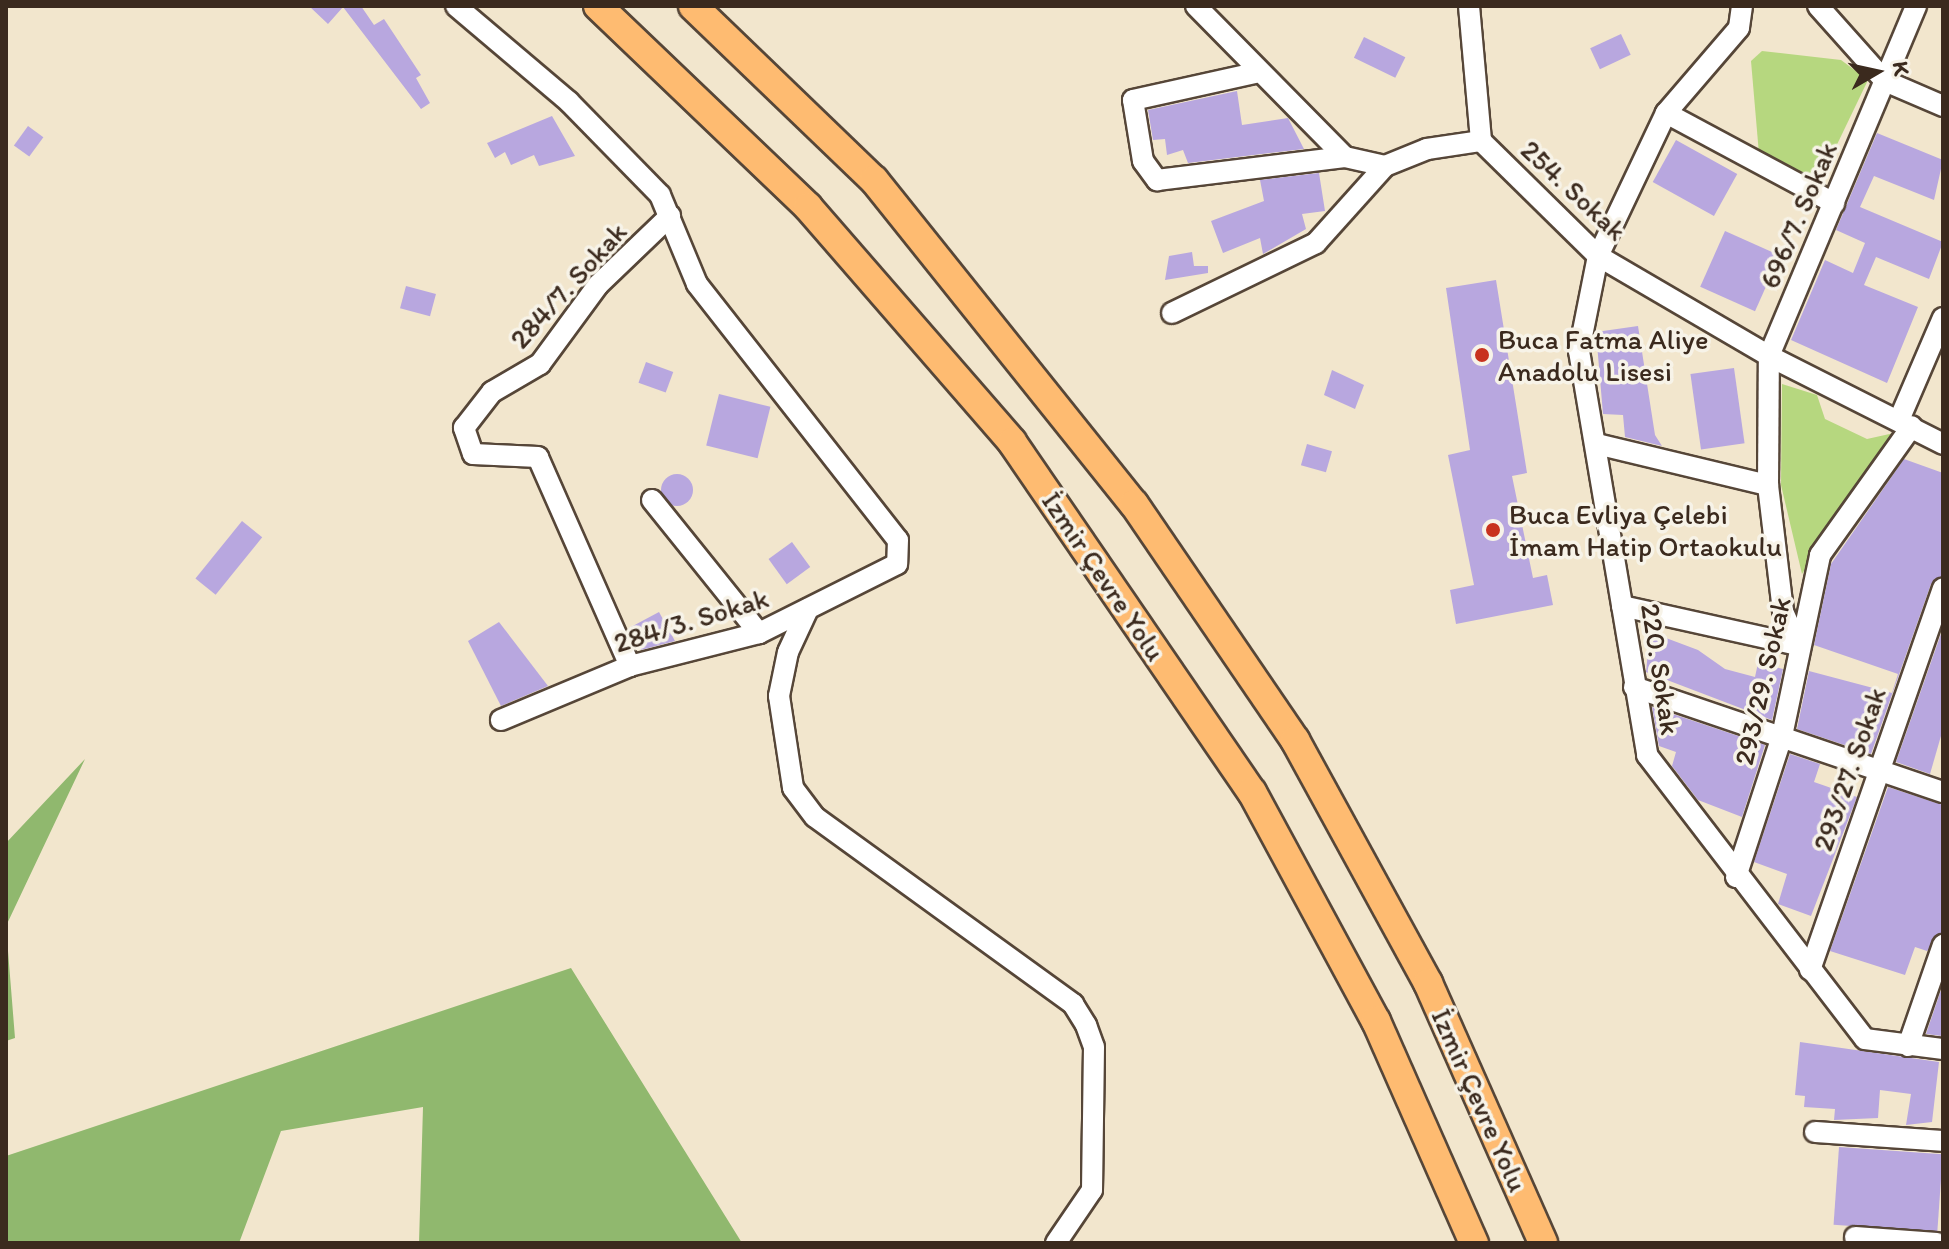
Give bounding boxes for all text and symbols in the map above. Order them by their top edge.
north arrow [1837,32,1917,112]
text: K [1887,59,1916,77]
street label: 254. Sokak [1514,133,1634,247]
street label: 696/7. Sokak [1752,137,1844,293]
street label: 284/7. Sokak [503,215,633,355]
place label: Buca Fatma Aliye Anadolu Lisesi [1498,322,1705,388]
marker: Buca Fatma Aliye Anadolu Lisesi [1473,346,1491,364]
street label: İzmir Çevre Yolu [1035,485,1173,667]
place label: Buca Evliya Çelebi İmam Hatip Ortaokulu [1509,497,1782,563]
marker: Buca Evliya Çelebi İmam Hatip Ortaokulu [1484,521,1502,539]
street label: 284/3. Sokak [610,581,772,659]
street label: 293/29. Sokak [1726,594,1798,768]
street label: 220. Sokak [1634,601,1688,737]
street label: 293/27. Sokak [1805,683,1893,855]
street label: İzmir Çevre Yolu [1425,1003,1535,1197]

